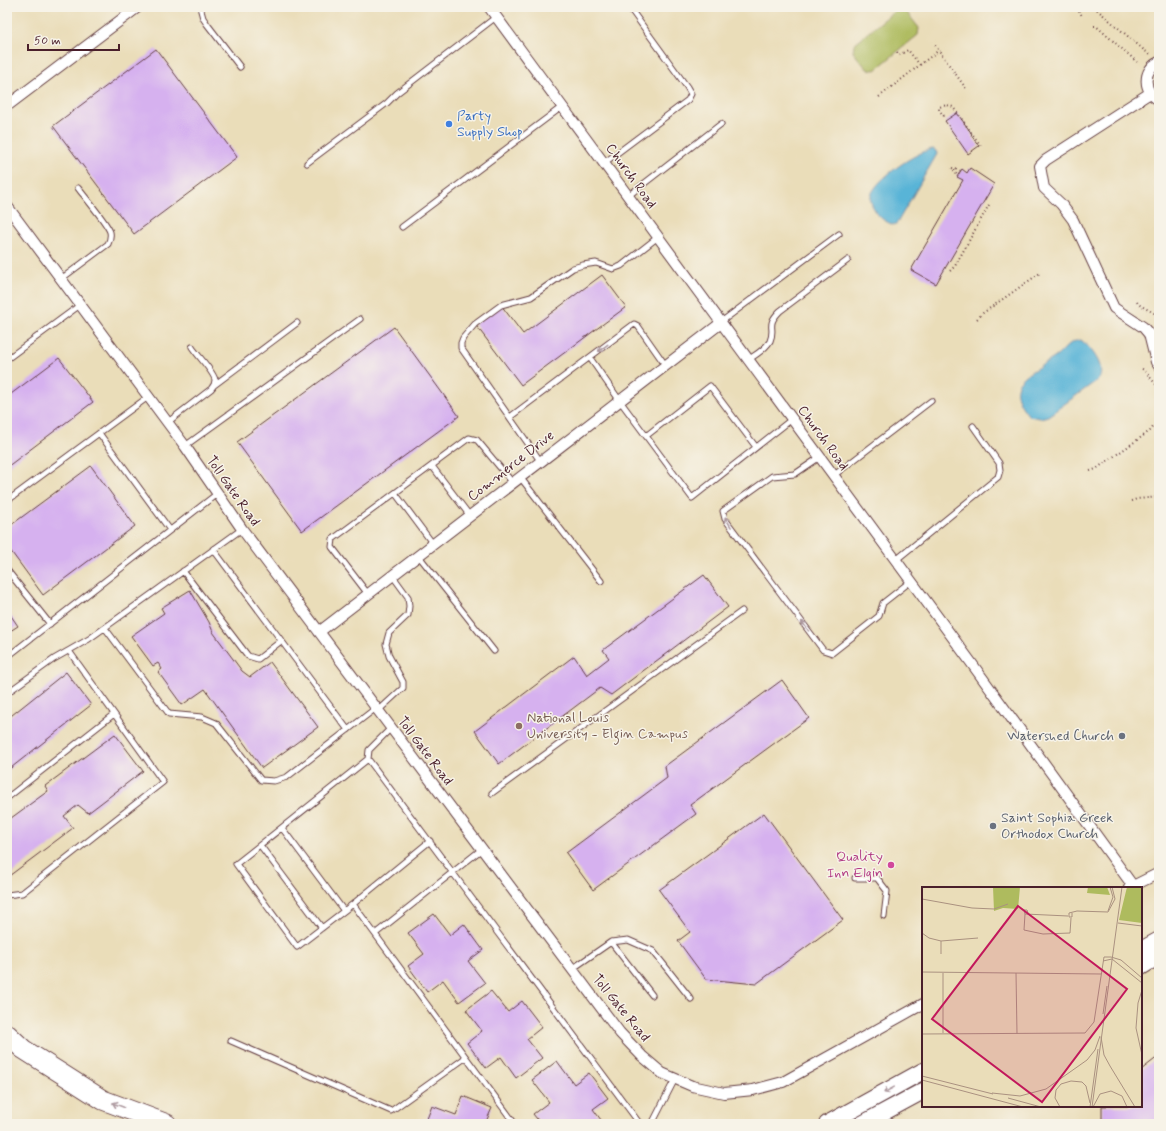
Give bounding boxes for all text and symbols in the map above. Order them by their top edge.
scale bar [28,26,119,52]
text: 50 m [34,33,61,49]
place label: Party Supply Shop [457,107,523,141]
marker: Party Supply Shop [444,119,454,129]
street label: Church Road [601,140,661,212]
one-way arrow [597,344,608,352]
street label: Church Road [793,402,853,474]
street label: Commerce Drive [464,427,558,505]
street label: Toll Gate Road [202,452,264,530]
one-way arrow [723,516,731,528]
one-way arrow [801,621,810,632]
place label: National Louis University - Elgin Campus [527,709,688,745]
street label: Toll Gate Road [393,713,457,789]
marker: National Louis University - Elgin Campus [514,721,524,731]
place label: Watershed Church [1007,727,1114,745]
marker: Watershed Church [1117,731,1127,741]
place label: Saint Sophia Greek Orthodox Church [1001,809,1113,843]
marker: Saint Sophia Greek Orthodox Church [988,821,998,831]
place label: Quality Inn Elgin [827,848,883,882]
marker: Quality Inn Elgin [886,860,896,870]
inset map [922,887,1142,1107]
street label: Toll Gate Road [588,970,654,1046]
one-way arrow [883,1086,895,1094]
one-way arrow [112,1101,124,1109]

